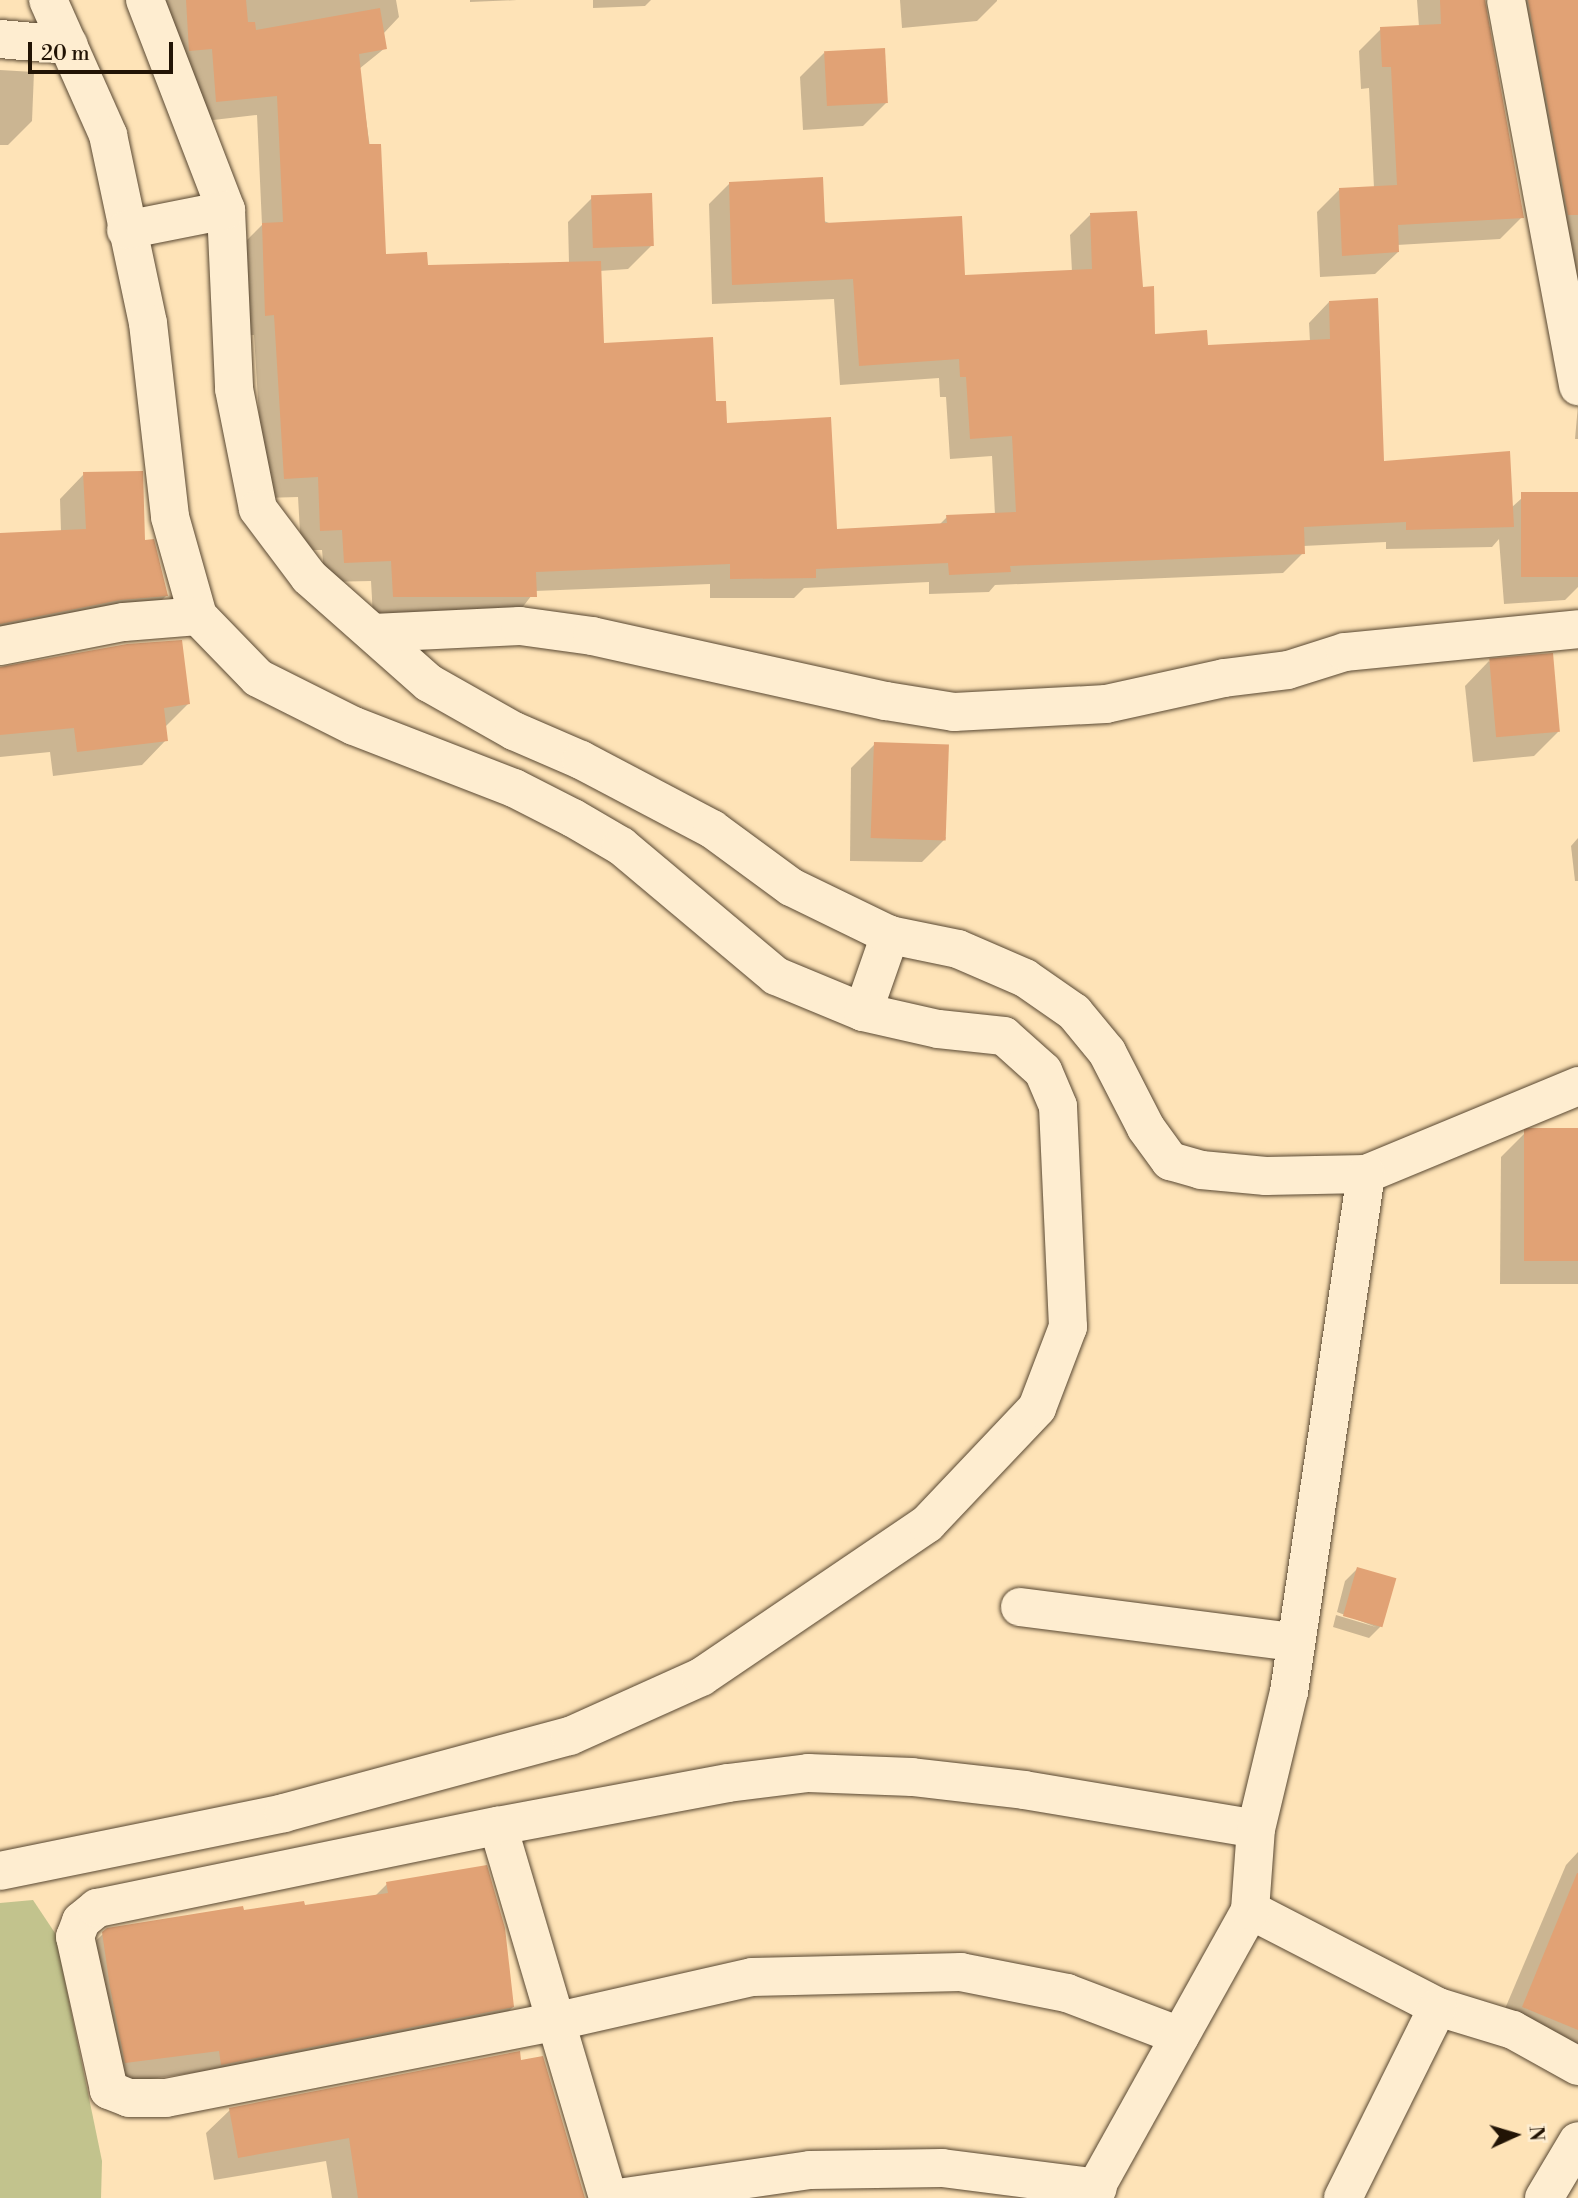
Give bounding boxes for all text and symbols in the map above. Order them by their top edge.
scale bar [32,28,177,72]
text: 20 m [41,41,90,67]
north arrow [1480,2100,1550,2170]
text: N [1523,2125,1548,2142]

